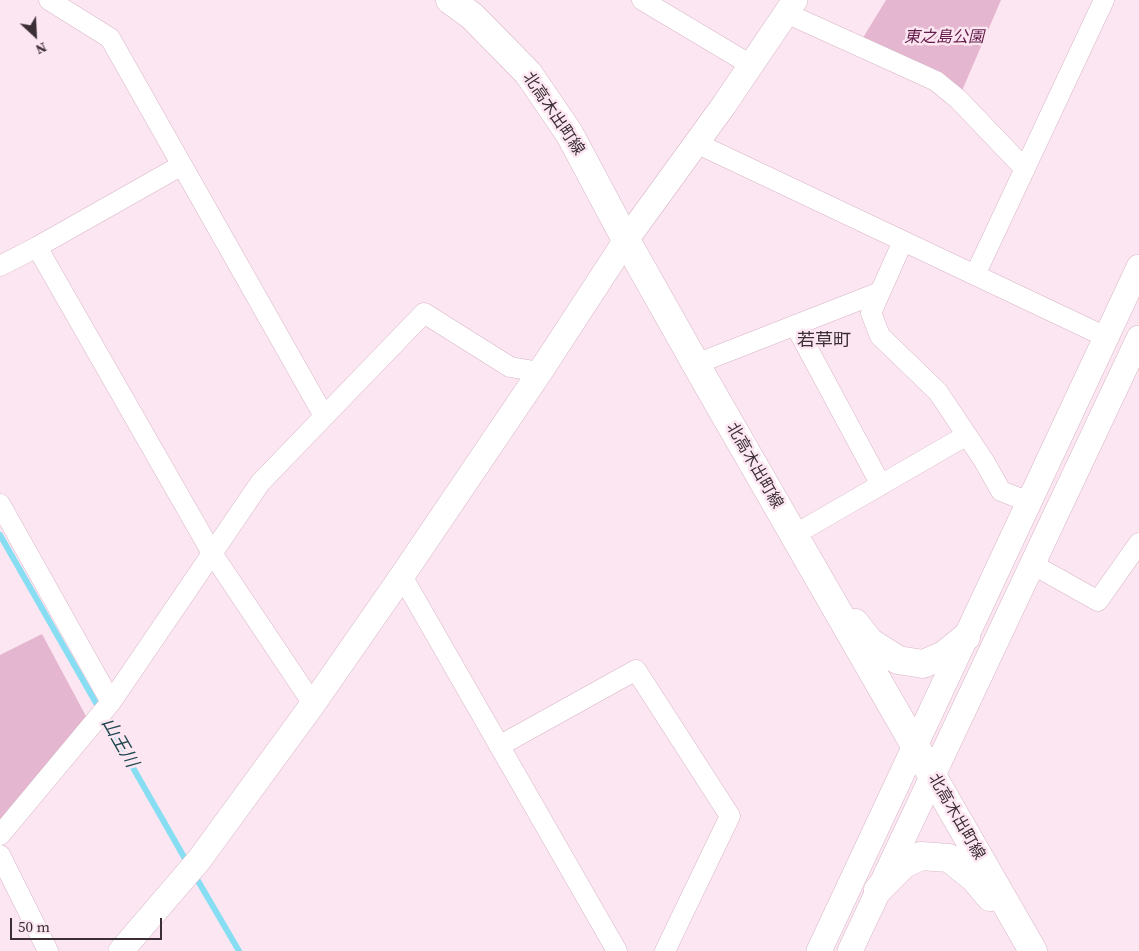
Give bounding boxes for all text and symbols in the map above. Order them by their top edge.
north arrow [10,10,60,60]
park label: 東之島公園 [904,28,984,48]
text: N [32,37,50,60]
street label: 北高木出町線 [518,69,588,159]
district label: 若草町 [797,330,851,352]
street label: 北高木出町線 [722,420,786,512]
water label: 山王川 [96,714,142,772]
street label: 北高木出町線 [924,771,988,863]
scale bar [12,908,165,940]
text: 50 m [18,916,50,937]

